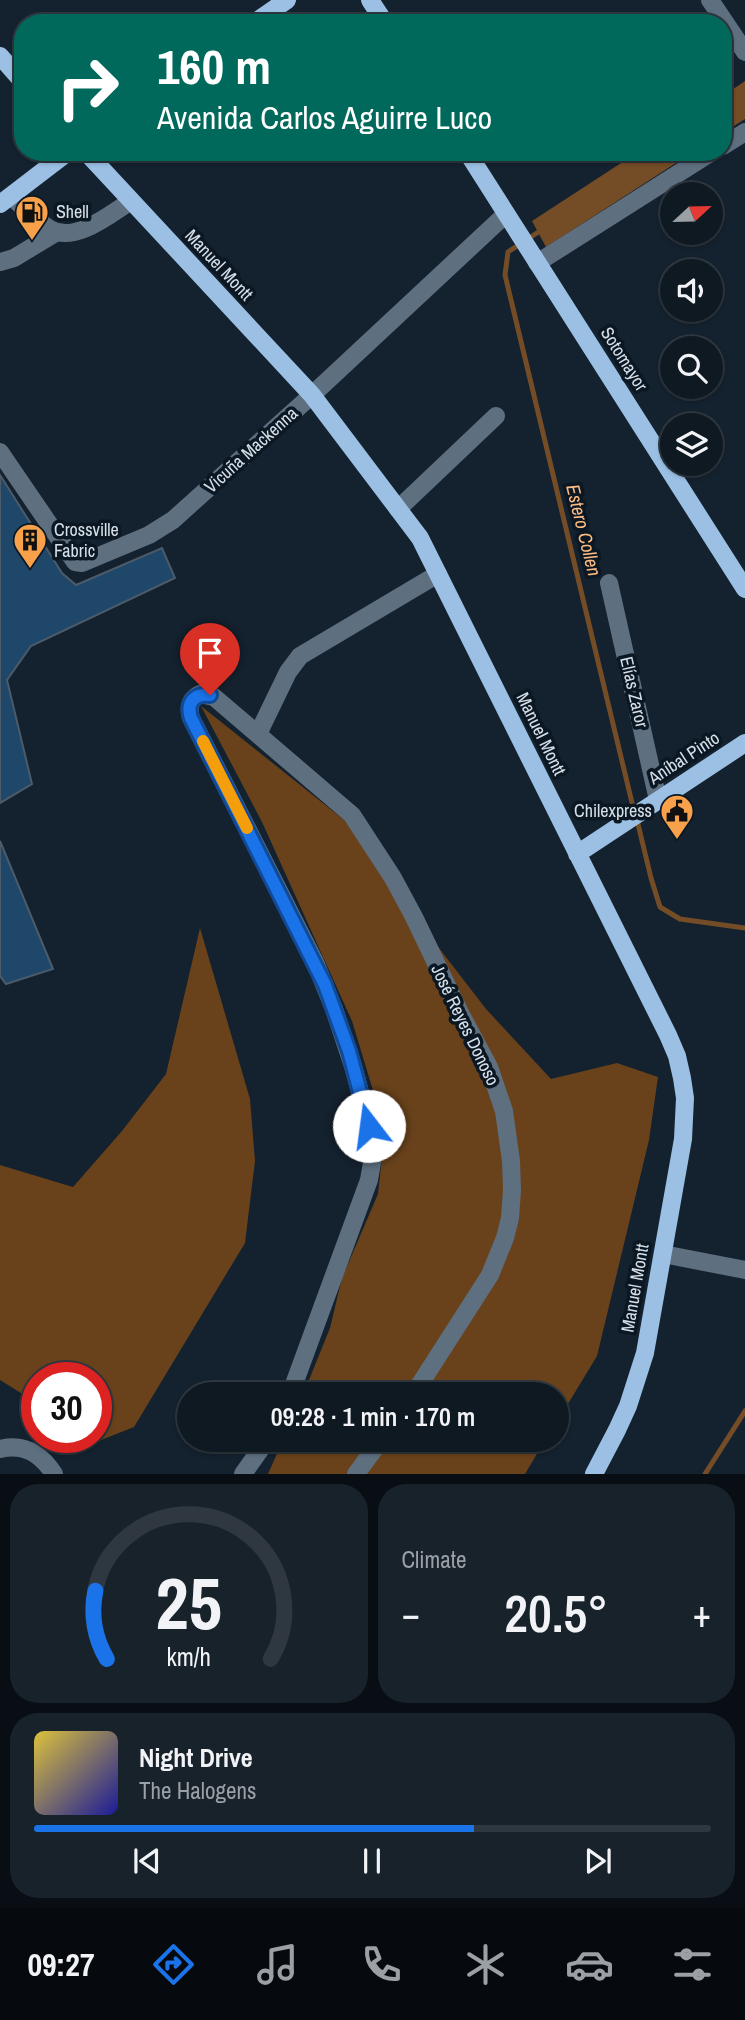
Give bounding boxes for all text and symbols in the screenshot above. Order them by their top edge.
text: 160 m [157,33,271,99]
icon: right [42,42,133,133]
text: Avenida Carlos Aguirre Luco [157,96,492,139]
north arrow [660,182,723,245]
map controls [660,182,723,476]
fuel station icon: Shell [13,193,51,242]
place label: Shell [56,199,89,224]
street label: Manuel Montt [180,223,259,306]
button: sound [660,259,723,322]
street label: Sotomayor [595,322,654,396]
button: search [660,336,723,399]
street label: Vicuña Mackenna [198,401,303,498]
button: layers [660,413,723,476]
water label: Estero Collen [560,481,608,579]
place label: Crossville Fabric [54,517,119,563]
building icon: Crossville Fabric [11,521,49,570]
pin [180,623,240,695]
icon: arrive [191,634,229,672]
street label: Elías Zaror [614,654,655,730]
street label: Manuel Montt [511,688,572,779]
street label: Aníbal Pinto [642,725,724,791]
public building icon: Chilexpress [658,792,696,841]
place label: Chilexpress [574,798,652,823]
street label: José Reyes Donoso [425,960,506,1090]
position arrow [332,1089,406,1163]
street label: Manuel Montt [614,1242,655,1334]
speed limit sign: 30 [21,1362,112,1453]
text: 09:28 · 1 min · 170 m [271,1399,475,1434]
text: Climate [402,1544,466,1575]
text: 25 [156,1555,222,1653]
text: 20.5° [504,1578,608,1648]
text: − [402,1588,420,1639]
text: + [693,1588,711,1639]
text: km/h [167,1640,211,1674]
text: Night Drive [139,1740,253,1775]
text: The Halogens [139,1775,256,1806]
icon: previous [128,1842,166,1880]
icon: pause [353,1842,391,1880]
icon: next [579,1842,617,1880]
icon: directions [149,1940,198,1989]
icon: music [253,1940,302,1989]
icon: phone [357,1940,406,1989]
icon: climate [461,1940,510,1989]
icon: car [565,1940,614,1989]
icon: filters [668,1940,717,1989]
text: 09:27 [27,1943,95,1986]

